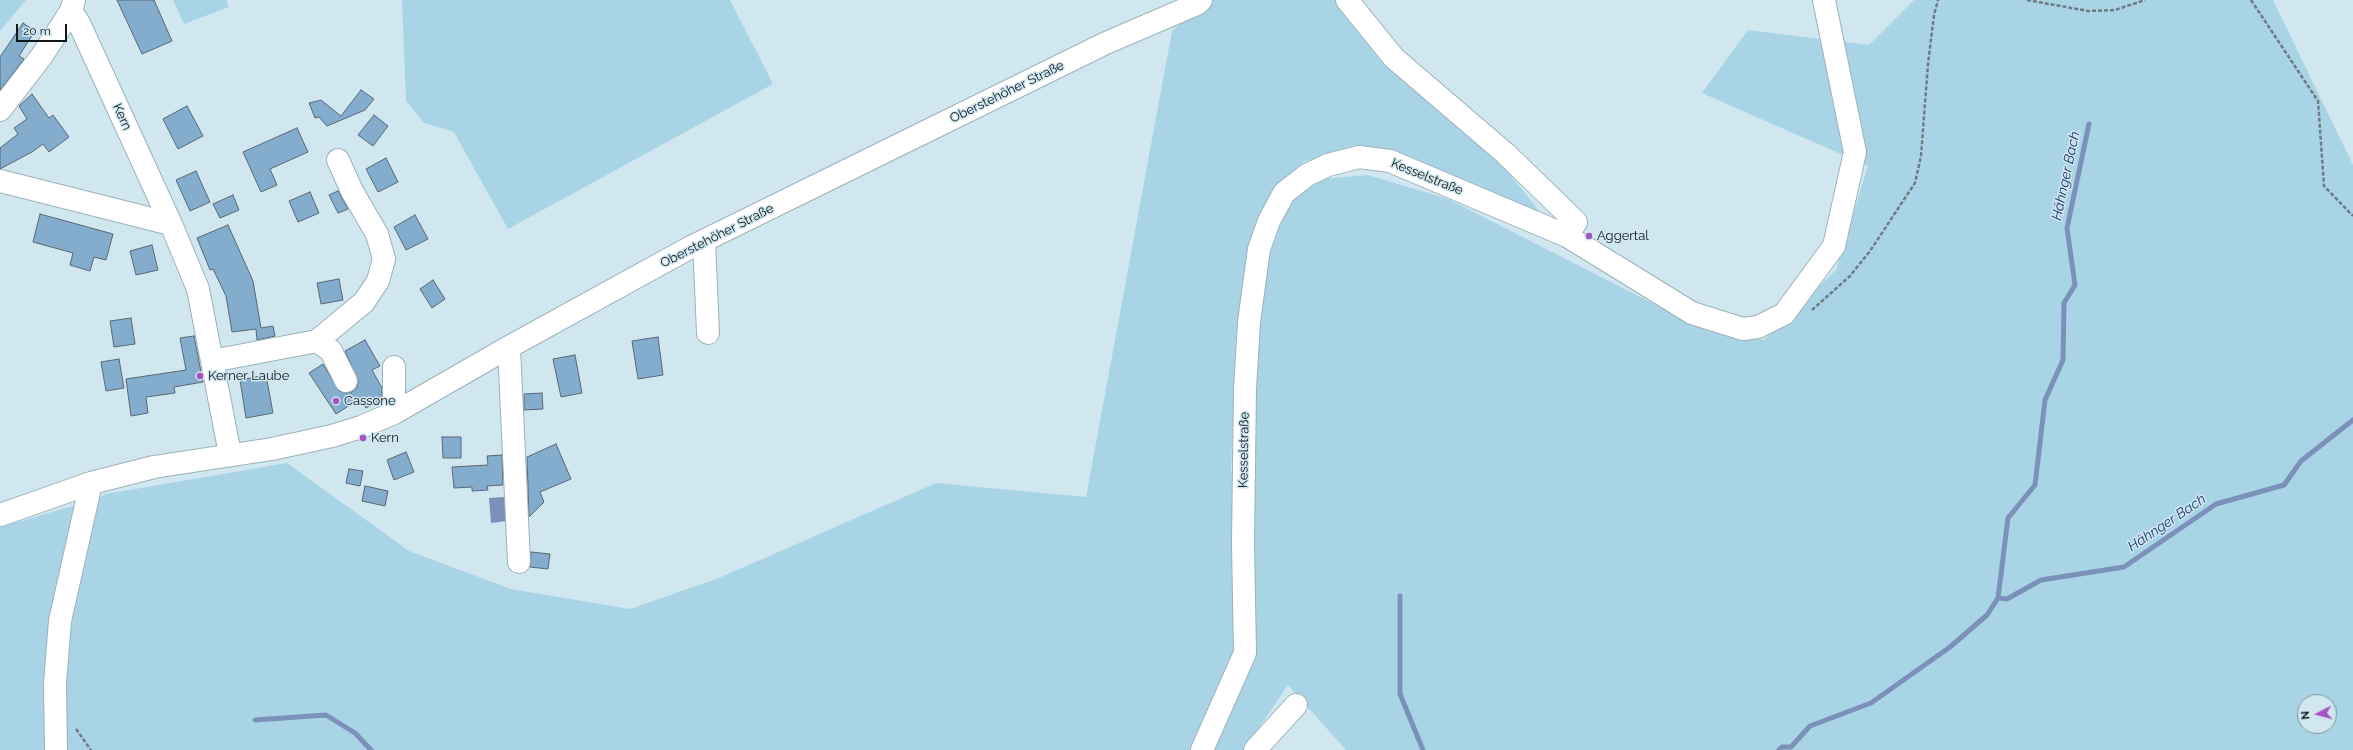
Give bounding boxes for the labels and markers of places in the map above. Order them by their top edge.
place label: Aggertal [1597,228,1649,244]
marker: Aggertal [1584,231,1594,241]
place label: Kerner Laube [208,368,289,384]
marker: Kerner Laube [195,371,205,381]
place label: Cassone [344,393,396,409]
marker: Cassone [331,396,341,406]
place label: Kern [371,430,399,446]
marker: Kern [358,433,368,443]

